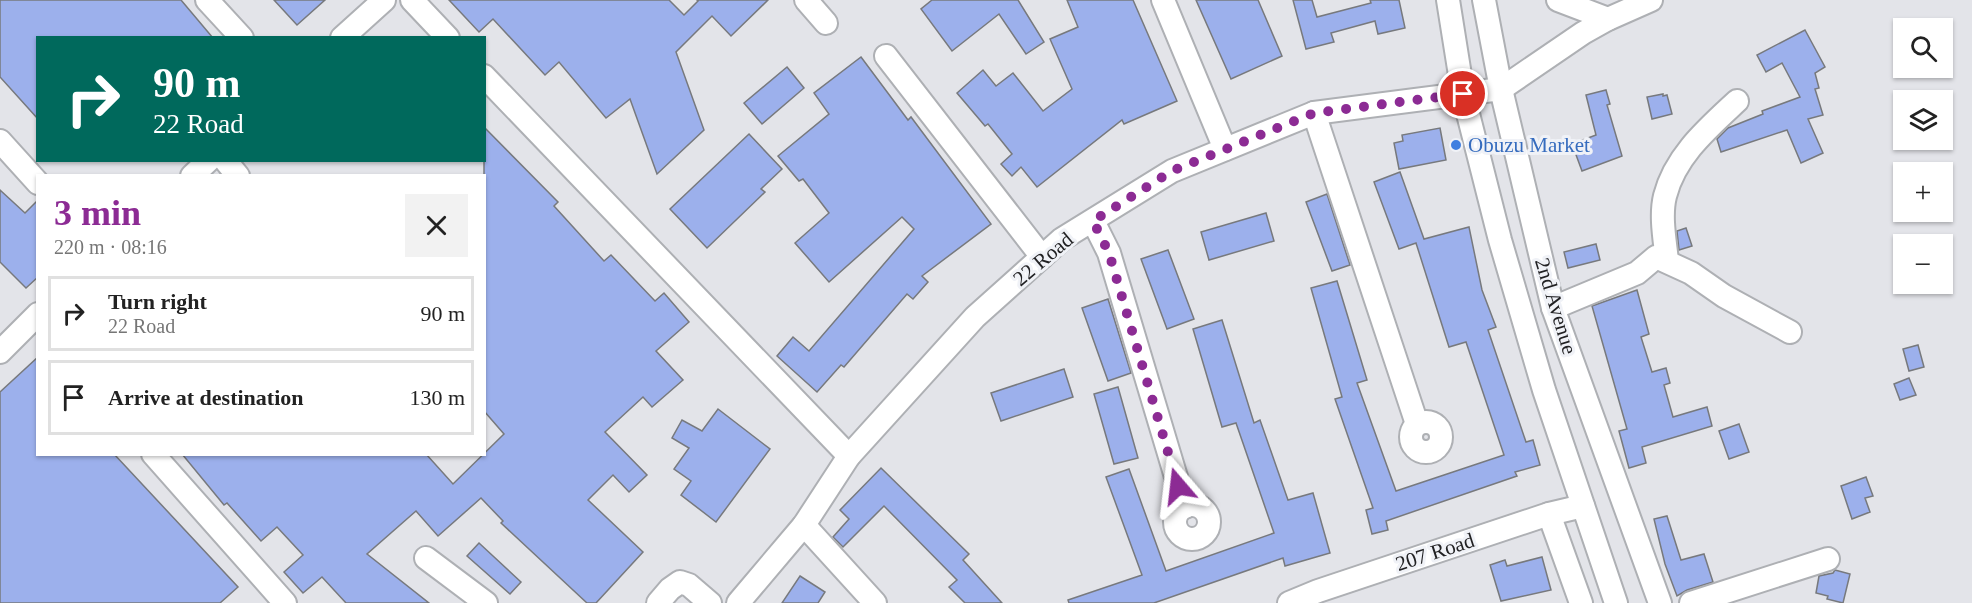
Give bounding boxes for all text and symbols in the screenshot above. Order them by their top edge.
map controls [1893,18,1953,294]
button: search [1893,18,1953,78]
icon: right [54,60,132,138]
text: 90 m [153,60,241,106]
pin [1437,68,1488,119]
icon: arrive [1446,77,1479,110]
button: layers [1893,90,1953,150]
text: 22 Road [153,109,244,139]
place label: Obuzu Market [1468,133,1590,157]
marker: Obuzu Market [1449,138,1463,152]
button: + [1893,162,1953,222]
text: 3 min [54,193,141,233]
button: close [405,194,468,257]
street label: 22 Road [1008,227,1078,291]
button: − [1893,234,1953,294]
text: 220 m · 08:16 [54,236,167,258]
street label: 2nd Avenue [1530,255,1582,357]
text: Turn right [108,289,207,314]
icon: right [57,297,90,330]
text: 90 m [420,301,465,326]
text: 22 Road [108,315,175,337]
icon: arrive [57,381,90,414]
text: Arrive at destination [108,385,304,410]
text: 130 m [409,385,465,410]
position arrow [1146,454,1210,518]
street label: 207 Road [1393,528,1478,576]

